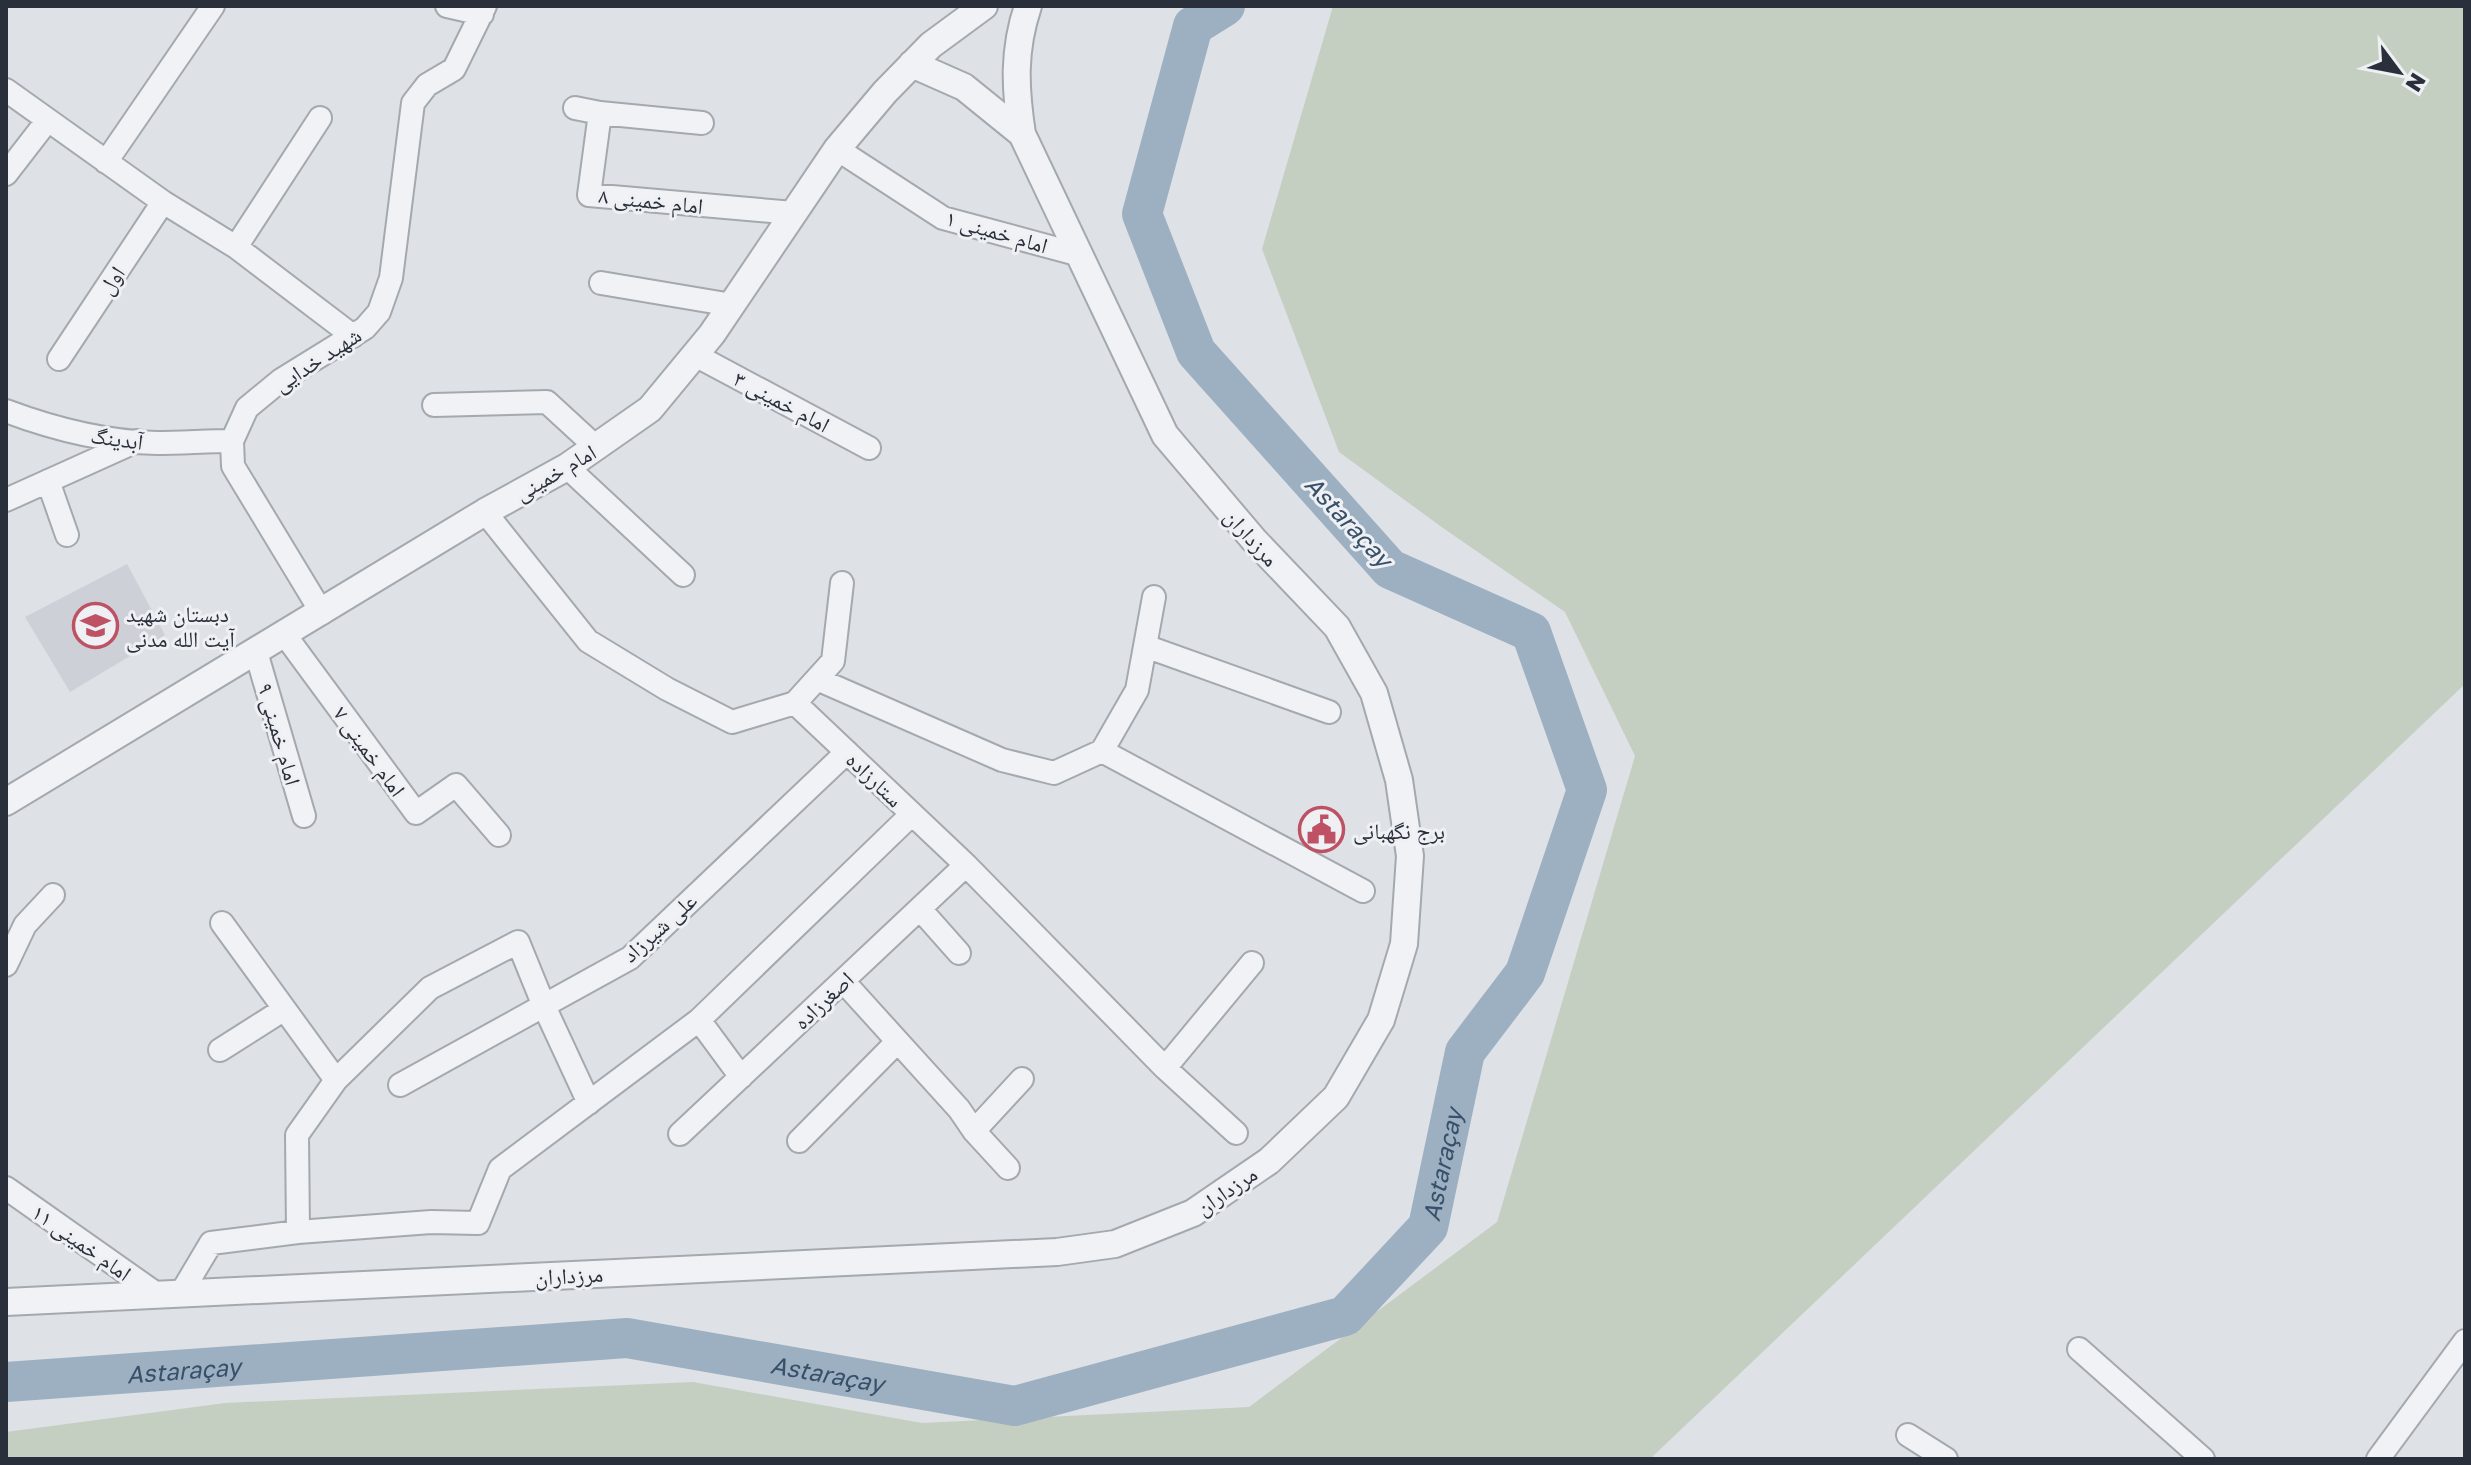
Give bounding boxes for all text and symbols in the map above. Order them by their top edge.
north arrow [2359,32,2439,112]
text: N [2401,69,2432,97]
street label: امام خمینی ۸ [597,181,705,221]
street label: امام خمینی ۱ [942,204,1051,260]
street label: اول [92,261,131,300]
street label: شهید خدایی [268,321,366,398]
street label: امام خمینی ۳ [728,364,835,439]
street label: آبدینگ [89,421,145,455]
street label: امام خمینی [509,438,602,508]
water label: Astaraçay [1299,469,1401,576]
street label: مرزداران [1218,503,1285,572]
place label: دبستان شهید آیت الله مدنی [126,600,235,653]
school or university icon: دبستان شهید آیت الله مدنی [71,602,119,650]
street label: امام خمینی ۹ [251,680,307,789]
street label: امام خمینی ۷ [327,701,412,803]
street label: ستارزاده [841,746,909,812]
public building icon: برج نگهبانی [1298,806,1346,854]
place label: برج نگهبانی [1353,817,1445,845]
street label: علی شیرزاد [616,886,703,968]
street label: اصغرزاده [787,965,859,1035]
water label: Astaraçay [1415,1102,1469,1223]
street label: مرزداران [1190,1160,1262,1221]
street label: امام خمینی ۱۱ [26,1198,137,1288]
street label: مرزداران [534,1260,604,1291]
water label: Astaraçay [769,1349,890,1399]
water label: Astaraçay [126,1351,245,1388]

